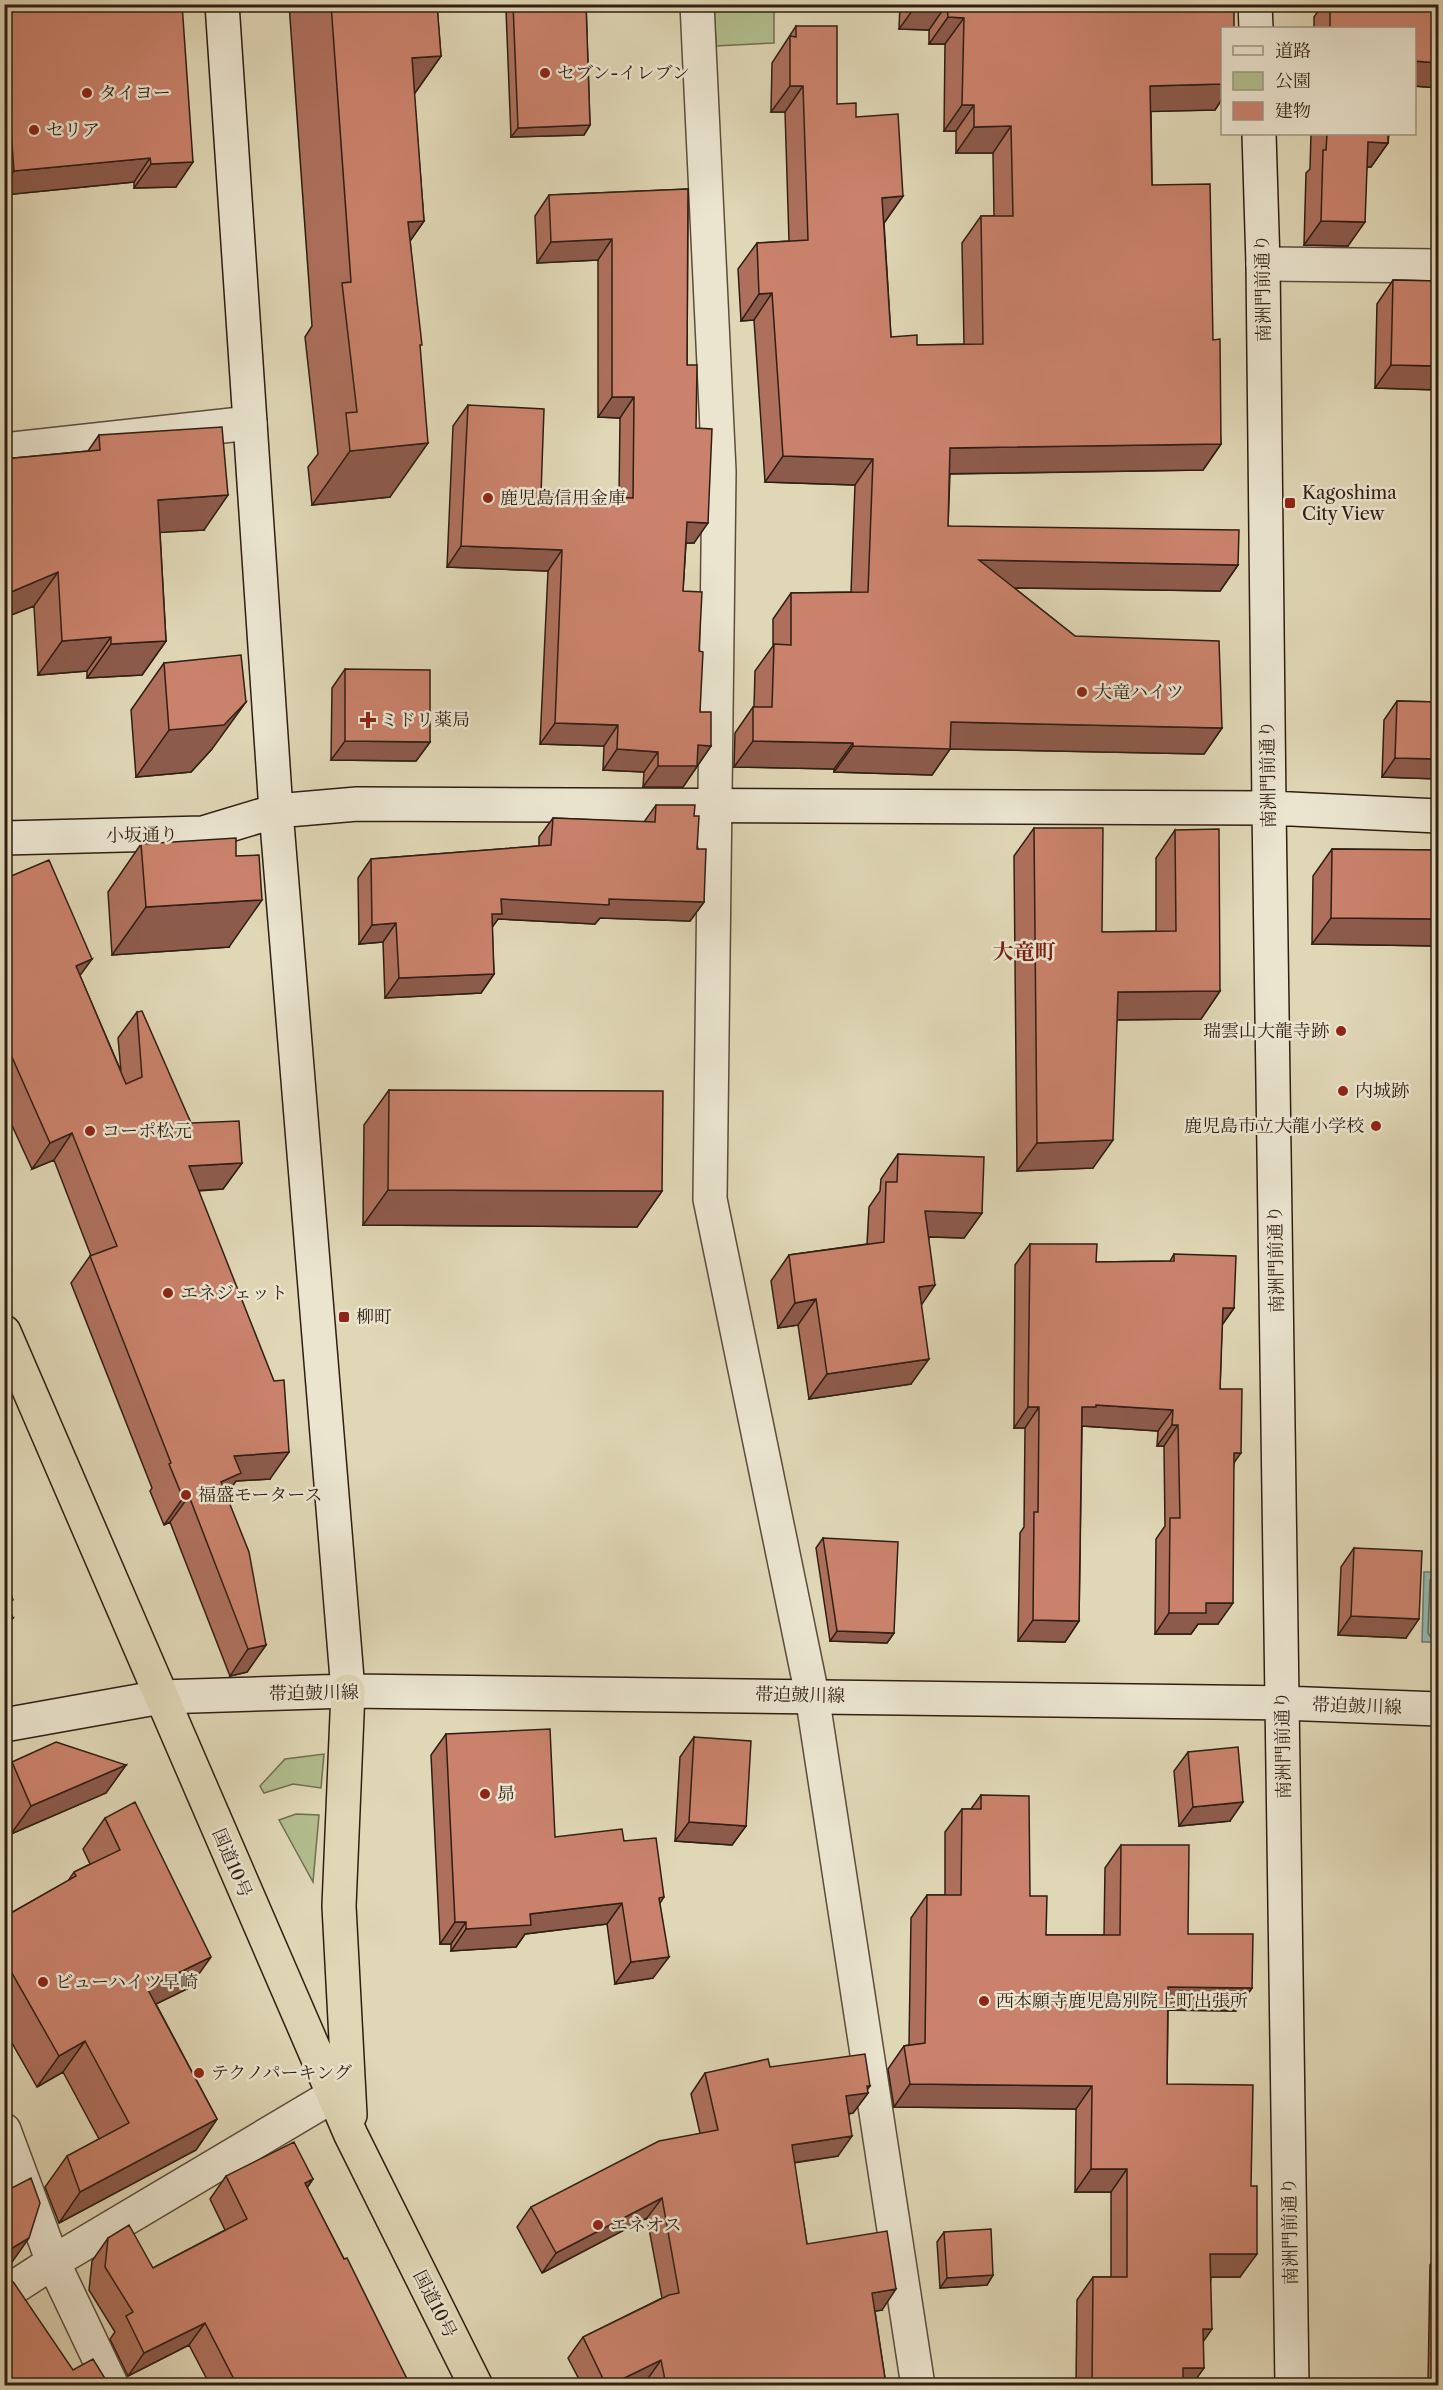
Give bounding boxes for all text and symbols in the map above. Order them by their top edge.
legend [1221,27,1416,135]
text: 道路 [1275,40,1311,62]
place label: セブン-イレブン [557,62,690,84]
marker: セブン-イレブン [538,66,552,80]
text: 公園 [1275,70,1311,92]
place label: タイヨー [99,82,171,104]
marker: タイヨー [80,86,94,100]
text: 建物 [1275,100,1311,122]
place label: セリア [46,119,100,141]
marker: セリア [27,123,41,137]
street label: 南洲門前通り [1251,234,1275,342]
place label: Kagoshima City View [1302,482,1397,525]
place label: 鹿児島信用金庫 [500,487,626,509]
marker: 鹿児島信用金庫 [481,491,495,505]
marker: Kagoshima City View [1283,496,1297,510]
place label: 大竜ハイツ [1094,681,1184,703]
marker: 大竜ハイツ [1075,685,1089,699]
place label: ミドリ薬局 [380,709,470,731]
marker: ミドリ薬局 [361,713,375,727]
street label: 南洲門前通り [1256,720,1280,828]
street label: 小坂通り [106,823,178,847]
district label: 大竜町 [993,939,1056,964]
place label: 瑞雲山大龍寺跡 [1203,1020,1329,1042]
marker: 瑞雲山大龍寺跡 [1334,1024,1348,1038]
place label: 内城跡 [1355,1080,1409,1102]
marker: 内城跡 [1336,1084,1350,1098]
place label: 鹿児島市立大龍小学校 [1184,1115,1364,1137]
marker: 鹿児島市立大龍小学校 [1369,1119,1383,1133]
place label: コーポ松元 [102,1120,192,1142]
marker: コーポ松元 [83,1124,97,1138]
street label: 南洲門前通り [1264,1205,1288,1313]
place label: エネジェット [180,1282,288,1304]
marker: エネジェット [161,1286,175,1300]
place label: 柳町 [356,1306,392,1328]
marker: 柳町 [337,1310,351,1324]
place label: 福盛モータース [198,1484,322,1506]
marker: 福盛モータース [179,1488,193,1502]
street label: 帯迫皷川線 [269,1681,359,1705]
street label: 帯迫皷川線 [755,1683,845,1707]
street label: 南洲門前通り [1271,1691,1295,1799]
street label: 帯迫皷川線 [1312,1693,1402,1719]
place label: 昴 [497,1783,515,1805]
marker: 昴 [478,1787,492,1801]
street label: 国道10号 [208,1825,256,1901]
place label: ビューハイツ早崎 [55,1971,198,1993]
marker: ビューハイツ早崎 [36,1975,50,1989]
place label: 西本願寺鹿児島別院上町出張所 [996,1990,1248,2012]
marker: 西本願寺鹿児島別院上町出張所 [977,1994,991,2008]
place label: テクノパーキング [211,2062,352,2084]
marker: テクノパーキング [192,2066,206,2080]
street label: 南洲門前通り [1278,2177,1302,2285]
place label: エネオス [610,2214,682,2236]
marker: エネオス [591,2218,605,2232]
street label: 国道10号 [409,2266,461,2342]

